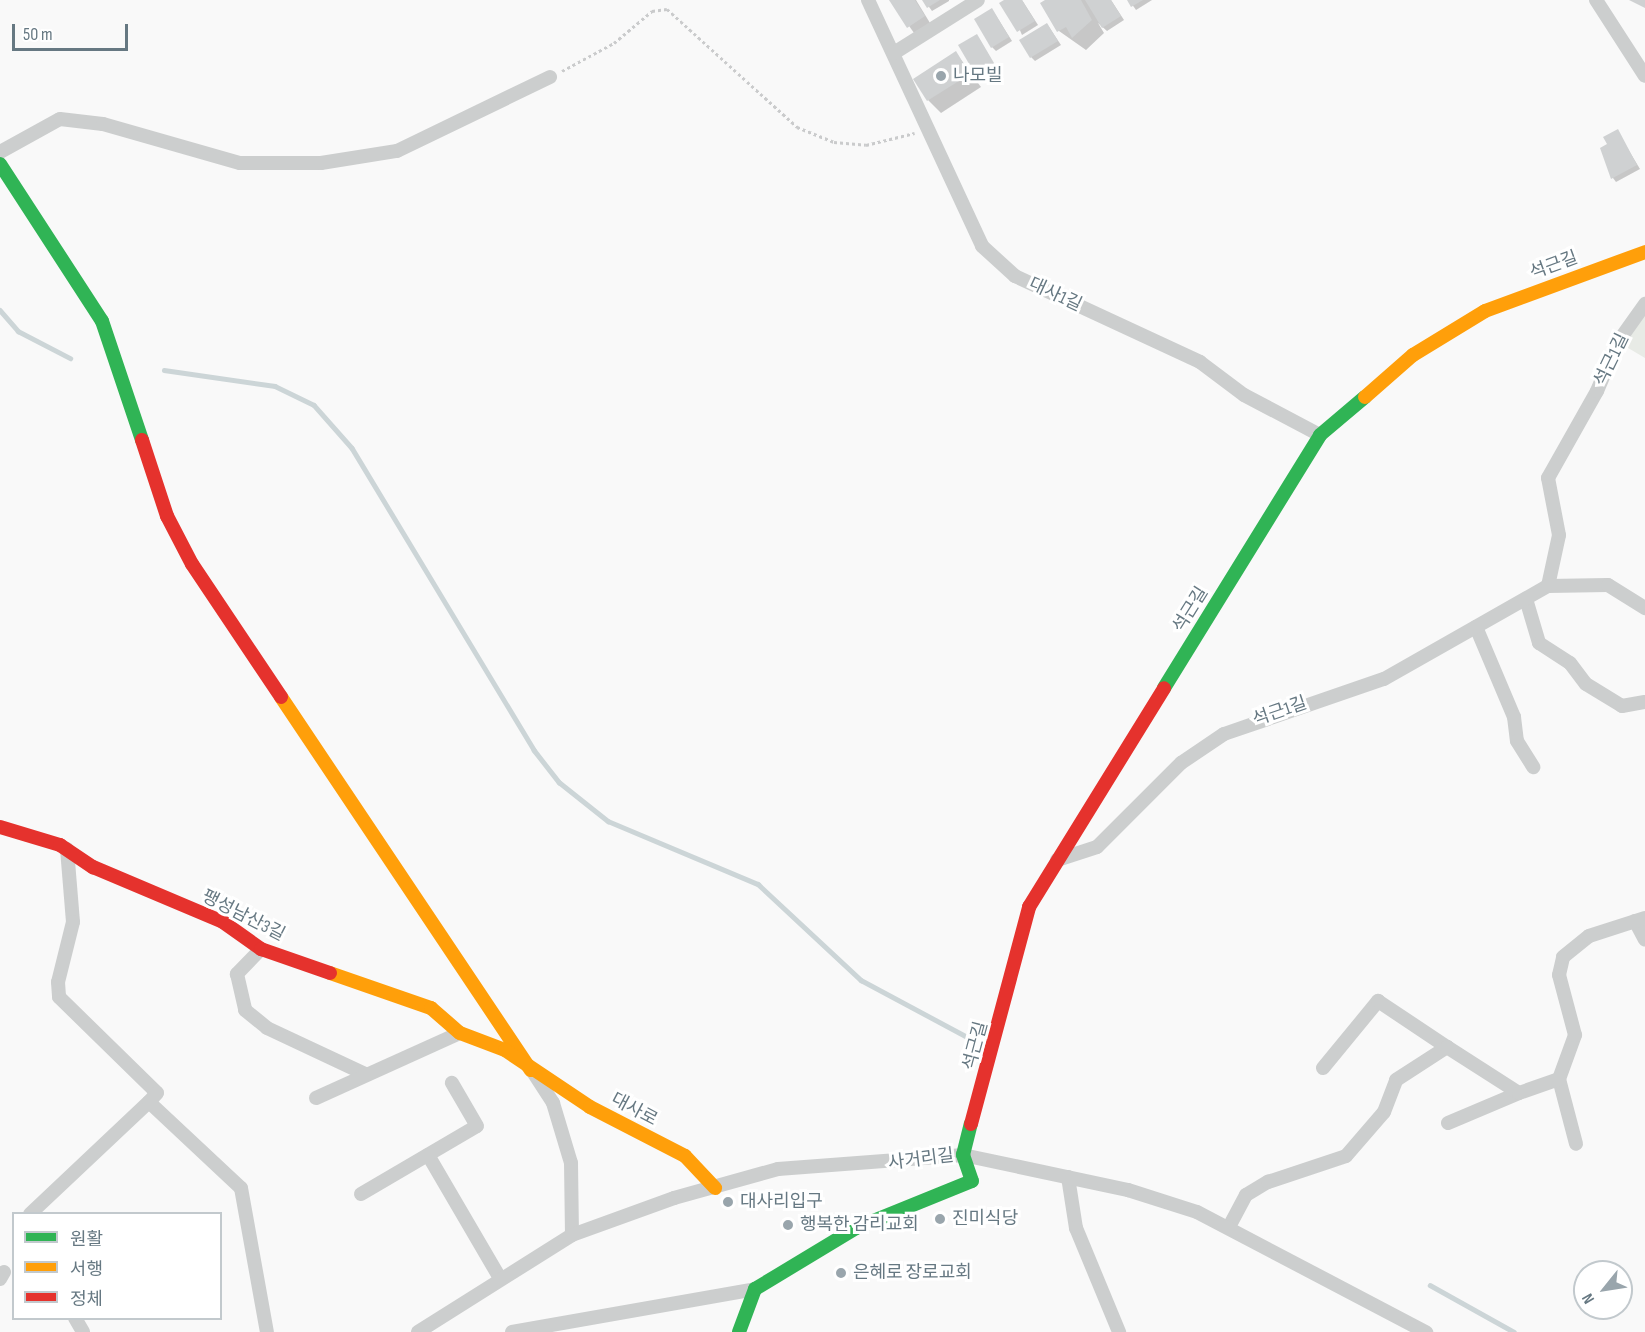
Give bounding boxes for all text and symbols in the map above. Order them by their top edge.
scale bar [15,12,130,50]
text: 50 m [23,24,53,45]
place label: 나모빌 [953,65,1003,87]
marker: 나모빌 [934,69,948,83]
street label: 석근길 [1527,247,1581,285]
street label: 대사1길 [1025,273,1085,317]
street label: 석근1길 [1590,330,1634,390]
street label: 석근길 [1169,583,1213,637]
street label: 석근1길 [1250,693,1310,731]
street label: 팽성남산3길 [198,886,288,946]
street label: 석근길 [959,1019,993,1073]
street label: 대사로 [607,1089,661,1131]
street label: 사거리길 [887,1145,955,1175]
place label: 대사리입구 [740,1191,823,1213]
marker: 대사리입구 [721,1195,735,1209]
place label: 진미식당 [952,1208,1018,1230]
legend [12,1212,222,1320]
marker: 진미식당 [933,1212,947,1226]
place label: 행복한 감리교회 [800,1214,919,1236]
marker: 행복한 감리교회 [781,1218,795,1232]
text: 원활 [70,1229,103,1250]
text: 서행 [70,1259,103,1280]
north arrow [1573,1260,1633,1320]
place label: 은혜로 장로교회 [853,1262,972,1284]
marker: 은혜로 장로교회 [834,1266,848,1280]
text: 정체 [70,1289,103,1310]
text: N [1578,1290,1599,1307]

